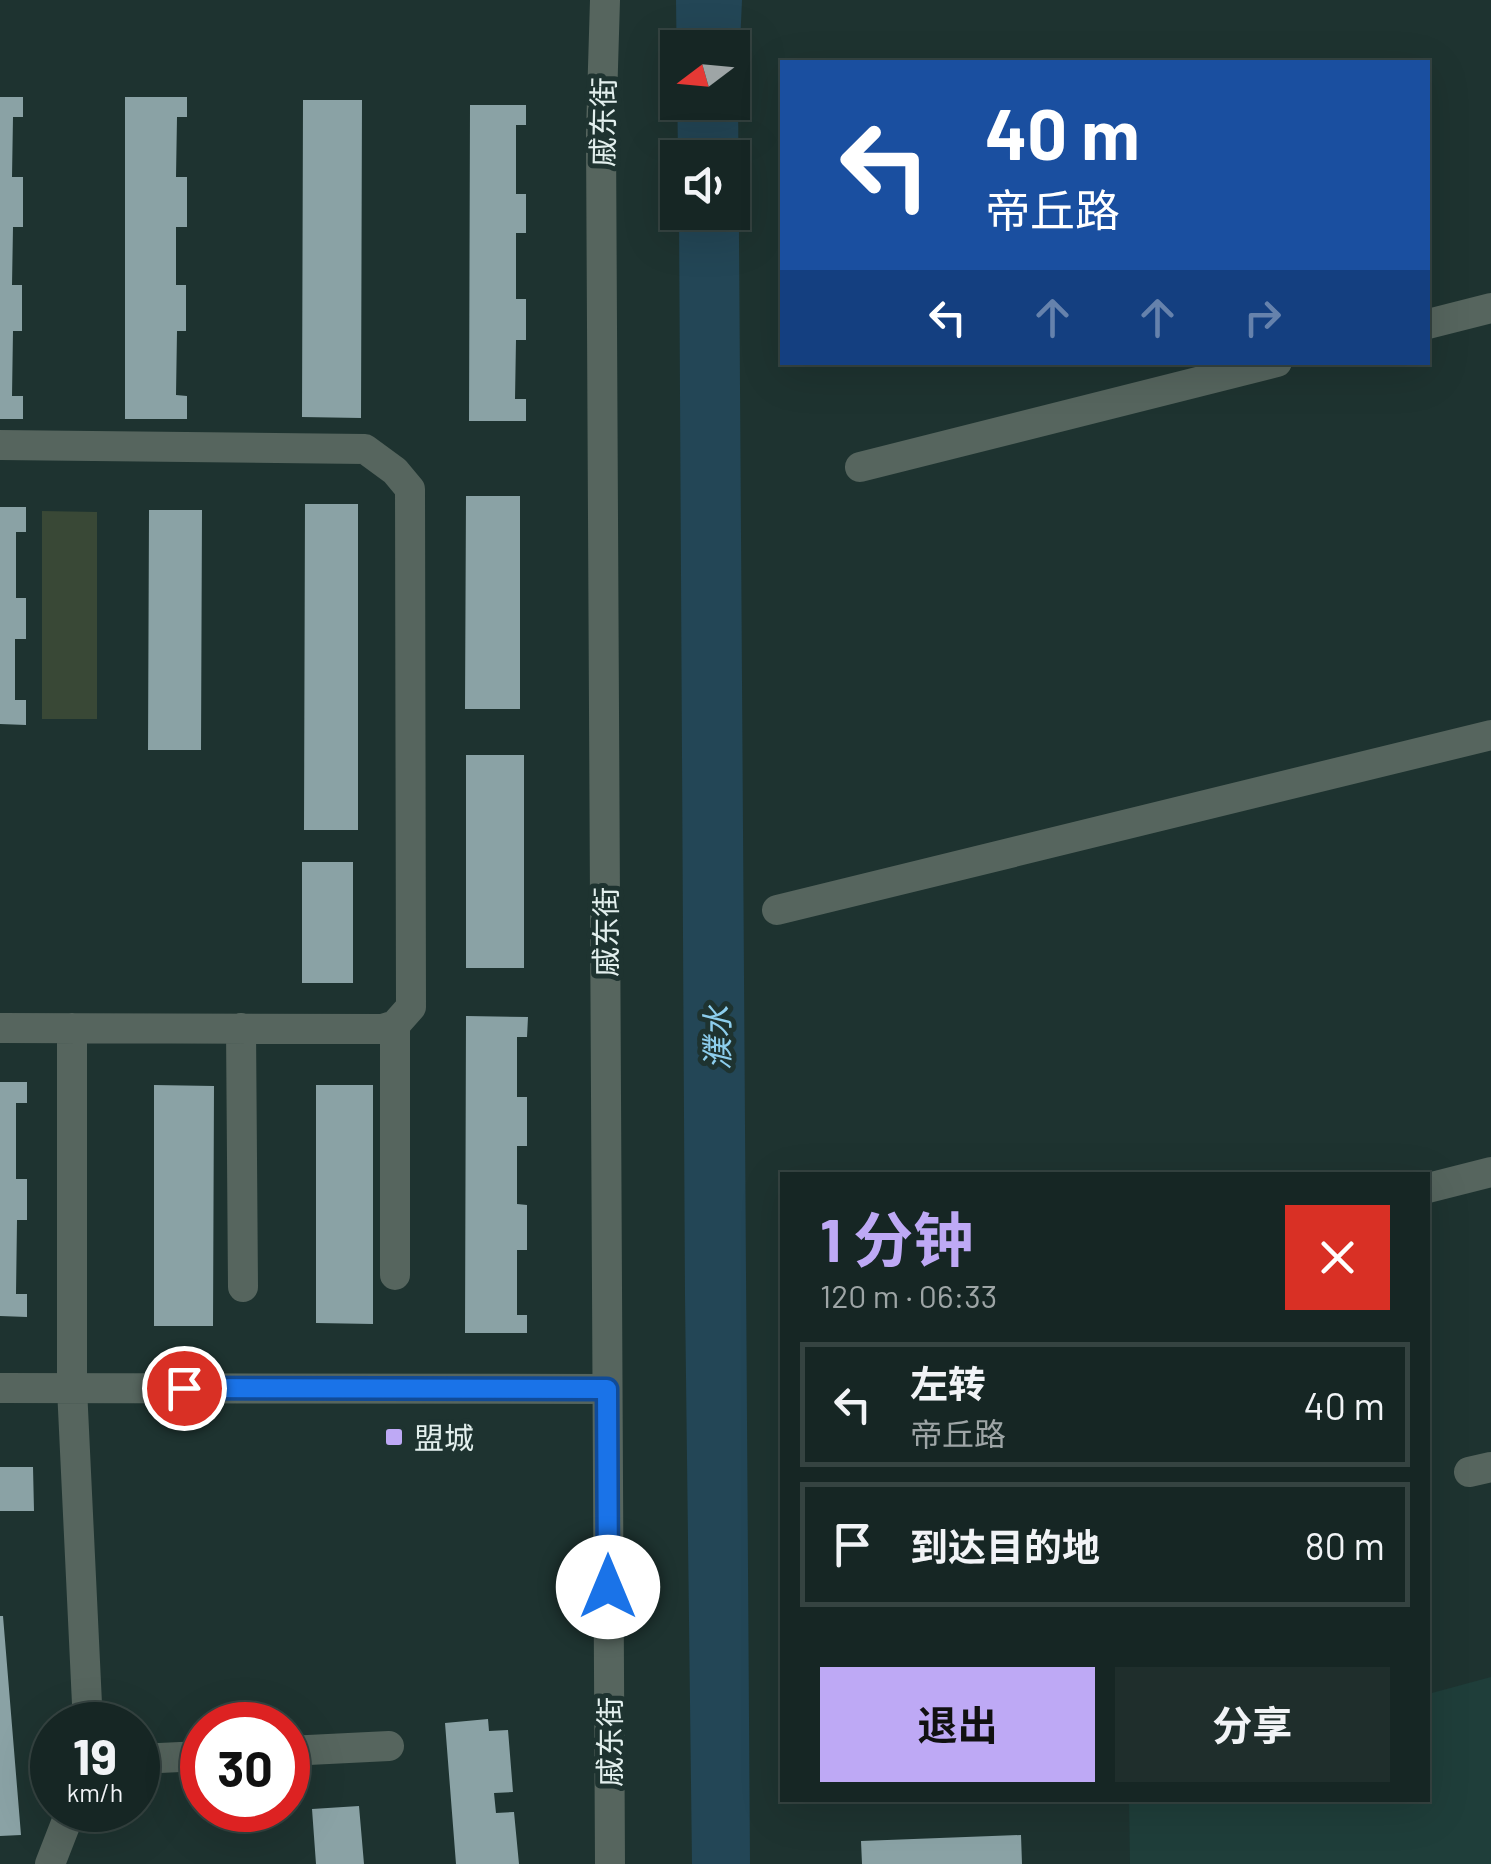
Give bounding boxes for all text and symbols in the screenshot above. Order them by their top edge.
north arrow [660,30,750,120]
map controls [660,30,750,230]
street label: 戚东街 [583,77,621,167]
text: 40 m [985,90,1140,174]
icon: left [820,100,950,230]
button: sound [660,140,750,230]
text: 帝丘路 [985,182,1120,236]
icon: left [920,290,975,345]
icon: ahead [1025,290,1080,345]
icon: ahead [1130,290,1185,345]
icon: right [1235,290,1290,345]
street label: 戚东街 [587,887,623,977]
water label: 濮水 [697,1004,735,1070]
text: 1 分钟 [820,1202,973,1274]
button: close [1285,1205,1390,1310]
text: 120 m · 06:33 [820,1276,997,1314]
pin [142,1346,227,1431]
text: 左转 [910,1360,986,1406]
icon: arrive [157,1361,212,1416]
icon: left [825,1377,880,1432]
text: 40 m [1304,1382,1385,1428]
text: 帝丘路 [910,1414,1006,1452]
place label: 盟城 [414,1419,474,1455]
marker: 盟城 [383,1426,405,1448]
icon: arrive [825,1517,880,1572]
text: 80 m [1305,1522,1385,1568]
text: 到达目的地 [910,1523,1100,1569]
position arrow [556,1535,660,1639]
button: 退出 [820,1667,1095,1782]
button: 分享 [1115,1667,1390,1782]
street label: 戚东街 [591,1697,627,1787]
speed limit sign: 30 [180,1702,310,1832]
text: 19 [73,1725,117,1785]
text: km/h [67,1777,123,1807]

